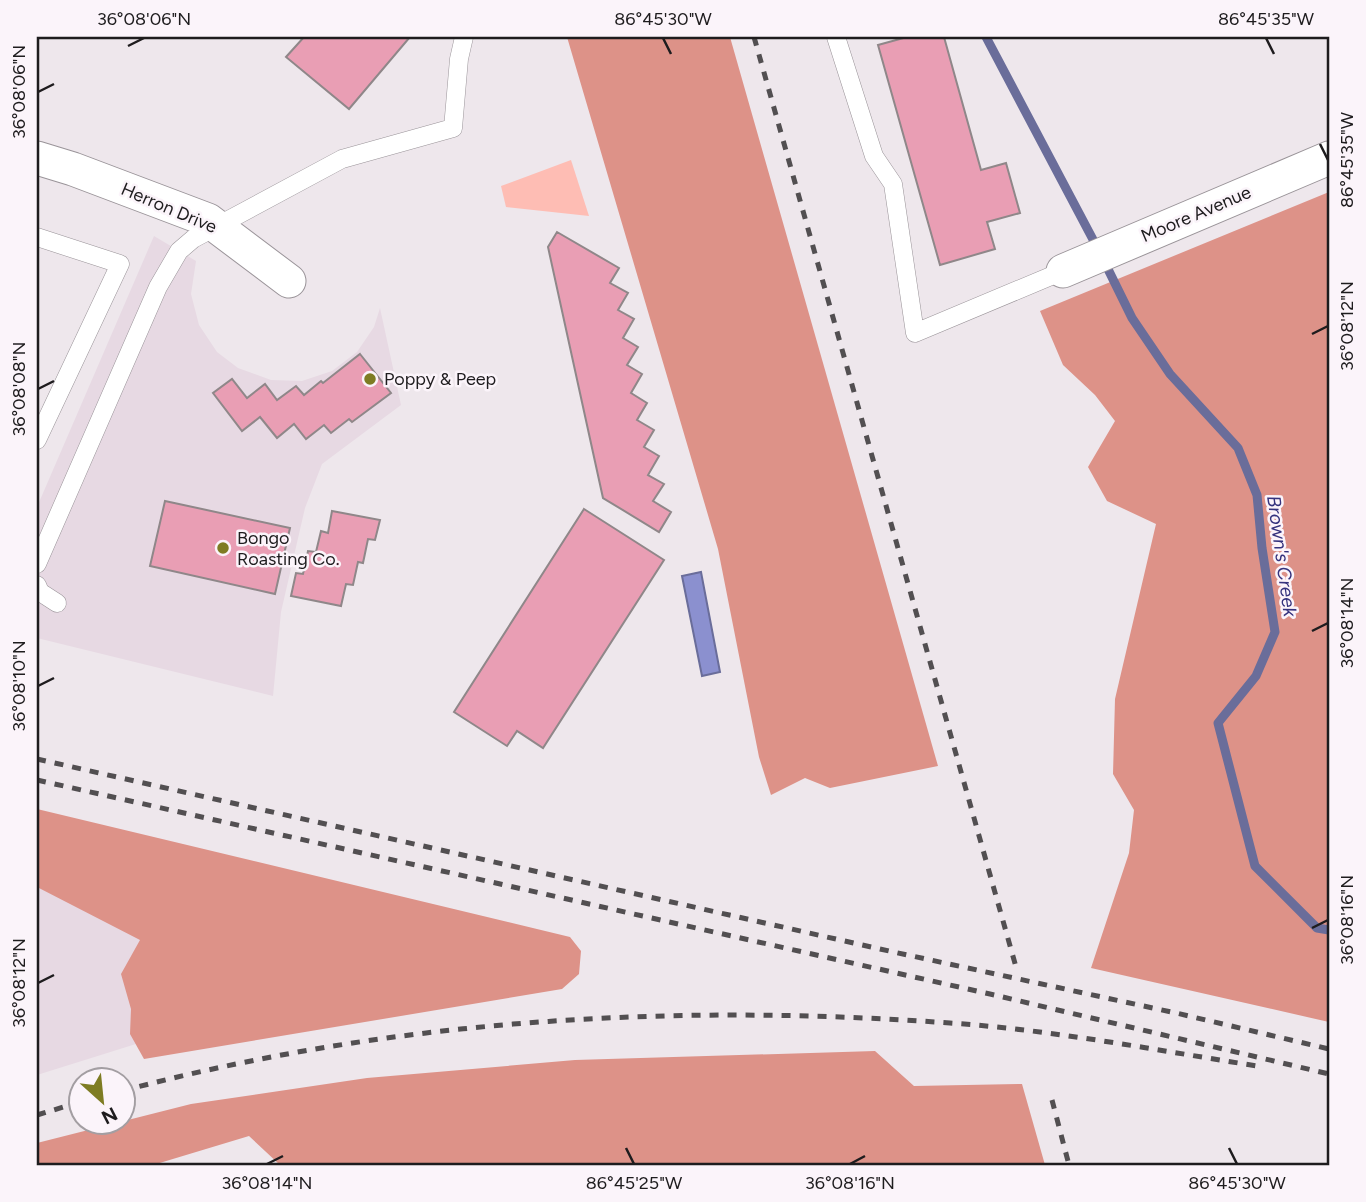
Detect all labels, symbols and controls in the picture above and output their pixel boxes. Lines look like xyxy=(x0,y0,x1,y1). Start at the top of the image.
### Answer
text: 36°08'06"N xyxy=(97,8,191,30)
text: 86°45'30"W xyxy=(614,8,712,30)
text: 86°45'35"W xyxy=(1218,8,1315,30)
text: 36°08'06"N xyxy=(8,45,30,139)
text: 86°45'35"W xyxy=(1336,111,1358,208)
street label: Herron Drive xyxy=(118,178,220,238)
street label: Moore Avenue xyxy=(1138,181,1254,247)
text: 36°08'12"N xyxy=(1336,281,1358,371)
text: 36°08'08"N xyxy=(8,341,30,437)
place label: Poppy & Peep xyxy=(384,368,496,390)
marker: Poppy & Peep xyxy=(362,371,378,387)
water label: Brown's Creek xyxy=(1262,494,1302,619)
place label: Bongo Roasting Co. xyxy=(237,527,339,570)
marker: Bongo Roasting Co. xyxy=(215,540,231,556)
text: 36°08'14"N xyxy=(1336,577,1358,669)
text: 36°08'10"N xyxy=(8,640,30,732)
text: 36°08'16"N xyxy=(1336,875,1358,965)
text: 36°08'12"N xyxy=(8,938,30,1028)
north arrow xyxy=(66,1066,136,1136)
text: N xyxy=(98,1102,121,1129)
text: 36°08'14"N xyxy=(221,1172,313,1194)
text: 86°45'25"W xyxy=(586,1172,683,1194)
text: 36°08'16"N xyxy=(805,1172,895,1194)
text: 86°45'30"W xyxy=(1188,1172,1286,1194)

